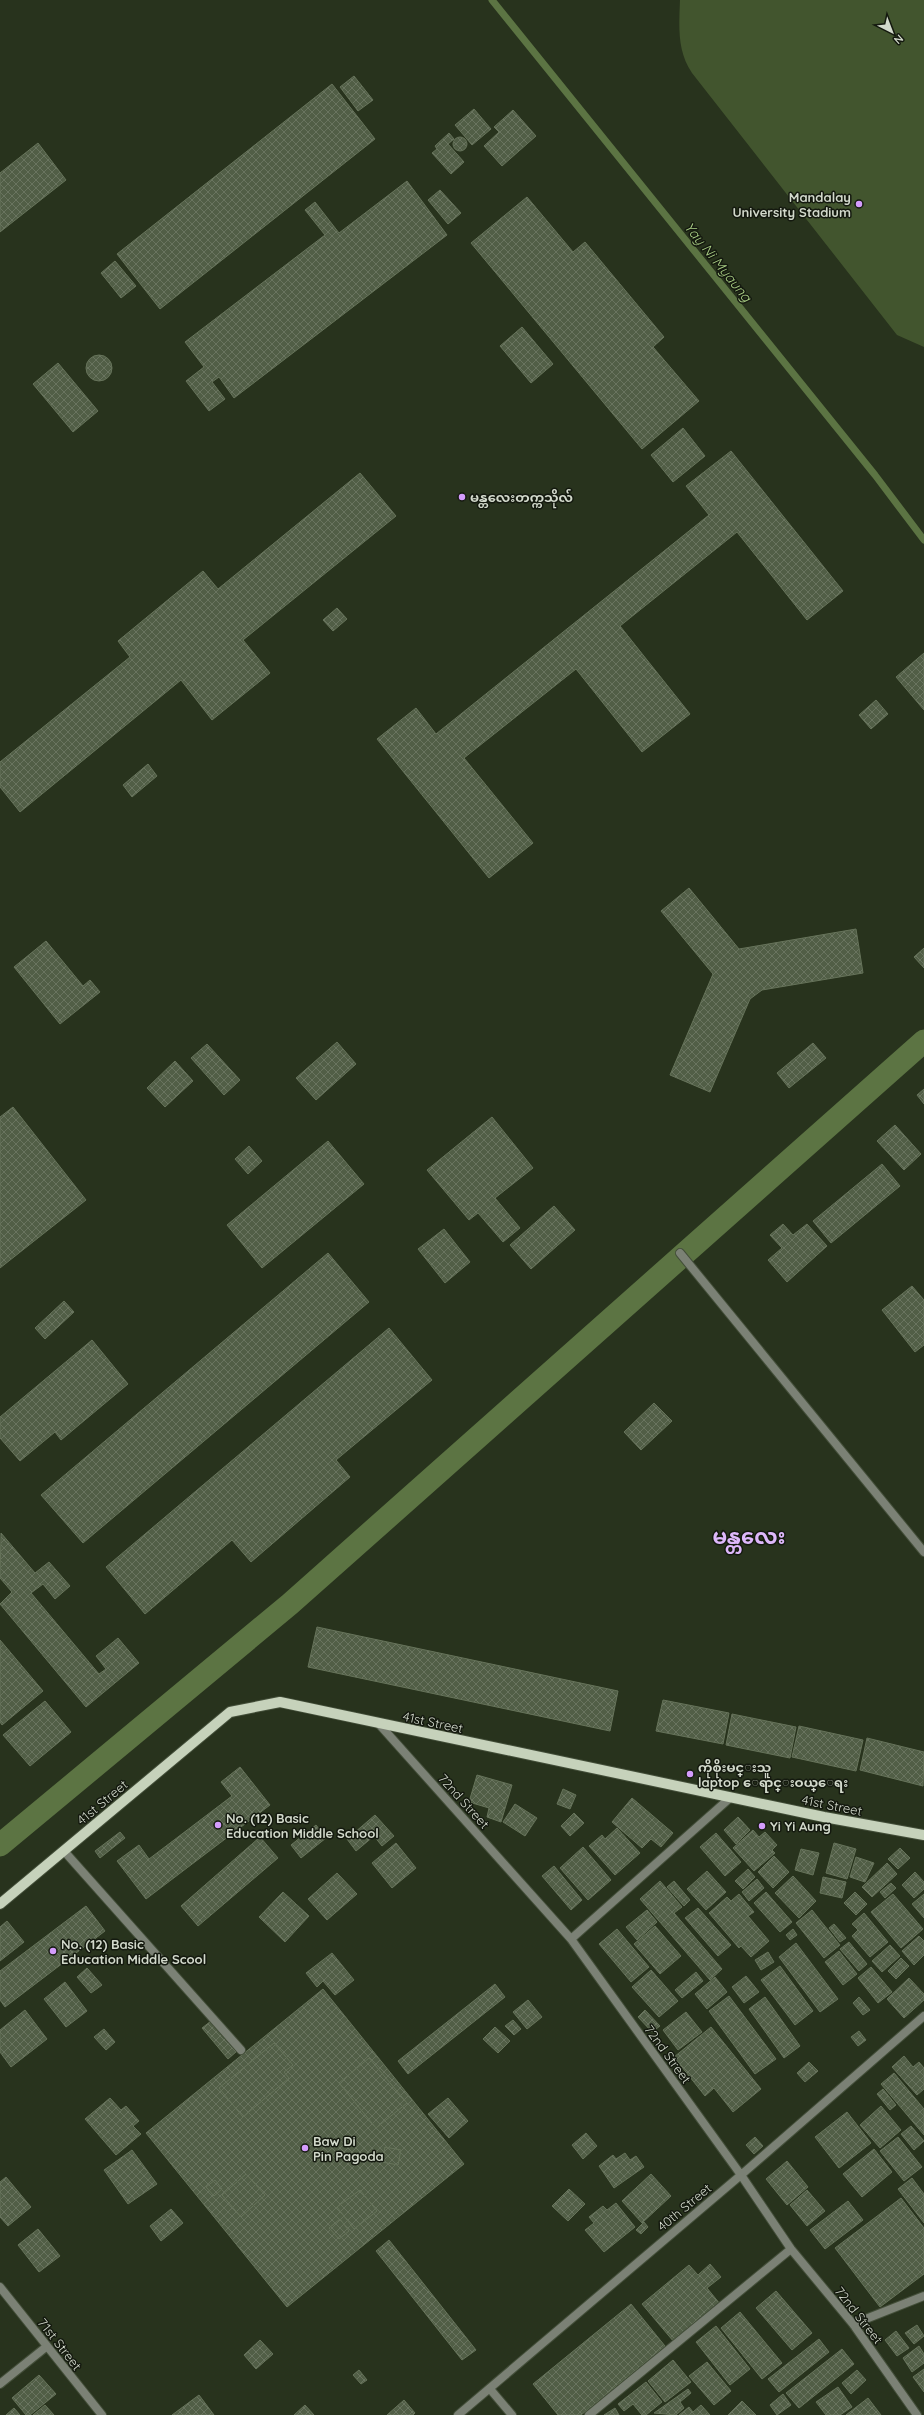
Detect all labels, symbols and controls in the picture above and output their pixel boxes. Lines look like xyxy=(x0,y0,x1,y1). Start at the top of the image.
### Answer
north arrow xyxy=(872,12,912,52)
text: N xyxy=(891,32,906,47)
place label: Mandalay University Stadium xyxy=(732,189,851,220)
marker: Mandalay University Stadium xyxy=(854,199,864,209)
water label: Yay Ni Myaung xyxy=(680,219,756,306)
place label: မန္တလေးတက္ကသိုလ် xyxy=(470,488,573,509)
marker: မန္တလေးတက္ကသိုလ် xyxy=(457,492,467,502)
district label: မန္တလေး xyxy=(712,1523,786,1554)
street label: 41st Street xyxy=(401,1708,465,1736)
place label: ကိုစိုးမင္းသူ laptop ေရာင္းဝယ္ေရး xyxy=(698,1759,848,1793)
marker: ကိုစိုးမင္းသူ laptop ေရာင္းဝယ္ေရး xyxy=(685,1769,695,1779)
street label: 72nd Street xyxy=(435,1770,493,1832)
street label: 41st Street xyxy=(73,1776,131,1828)
street label: 41st Street xyxy=(800,1791,864,1819)
place label: No. (12) Basic Education Middle School xyxy=(226,1810,379,1841)
place label: Yi Yi Aung xyxy=(770,1818,831,1834)
marker: No. (12) Basic Education Middle School xyxy=(213,1820,223,1830)
marker: Yi Yi Aung xyxy=(757,1821,767,1831)
place label: No. (12) Basic Education Middle Scool xyxy=(61,1936,206,1967)
marker: No. (12) Basic Education Middle Scool xyxy=(48,1946,58,1956)
street label: 72nd Street xyxy=(641,2022,695,2086)
place label: Baw Di Pin Pagoda xyxy=(313,2133,384,2164)
marker: Baw Di Pin Pagoda xyxy=(300,2143,310,2153)
street label: 40th Street xyxy=(654,2180,714,2234)
street label: 72nd Street xyxy=(832,2283,886,2347)
street label: 71st Street xyxy=(35,2315,85,2373)

